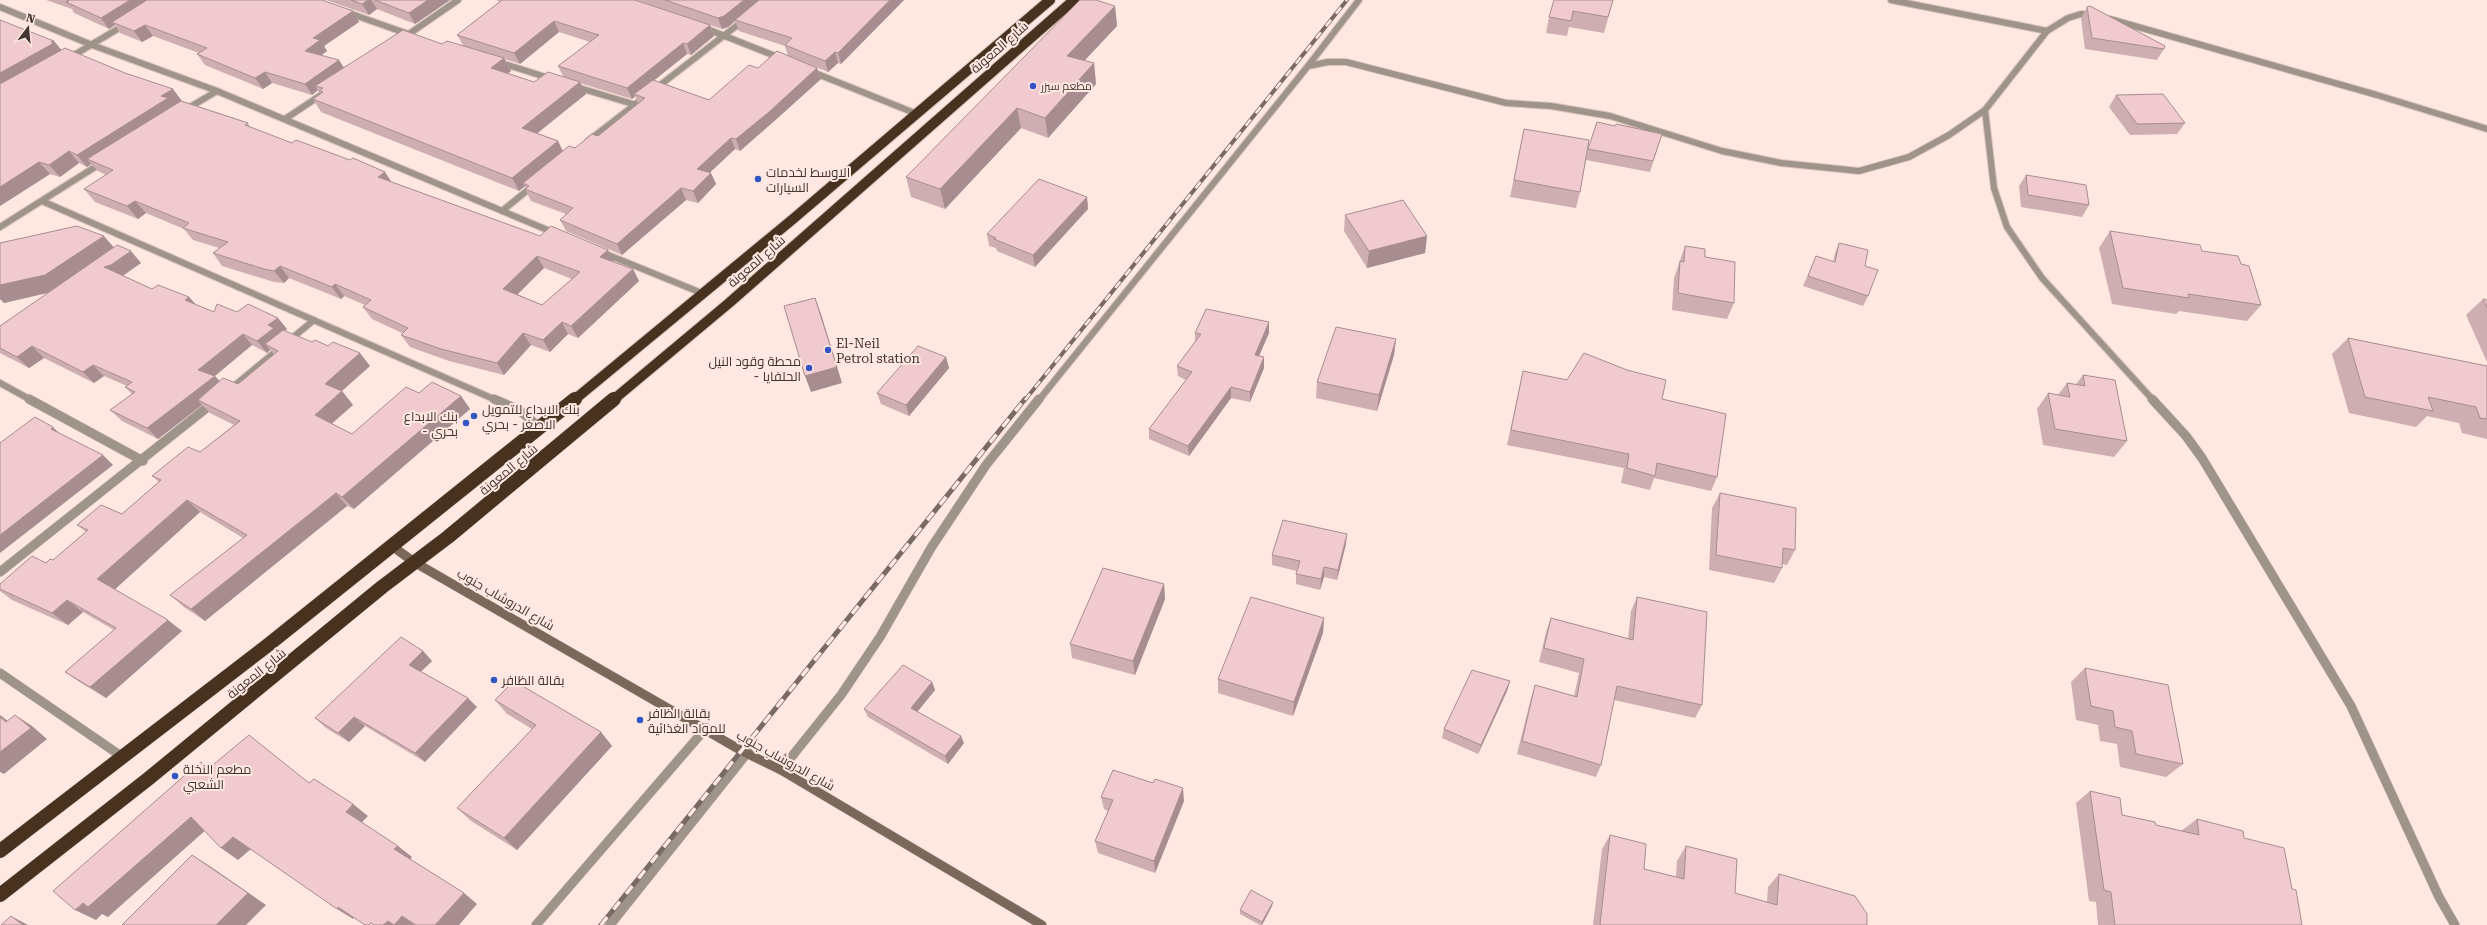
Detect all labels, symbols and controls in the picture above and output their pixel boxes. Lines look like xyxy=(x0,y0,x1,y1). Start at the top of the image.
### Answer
north arrow xyxy=(8,8,48,48)
text: N xyxy=(25,11,37,26)
street label: شارع المعونة xyxy=(968,18,1032,77)
place label: مطعم سيزر xyxy=(1040,80,1092,94)
marker: مطعم سيزر xyxy=(1028,81,1038,91)
place label: الاوسط لخدمات السيارات xyxy=(766,165,850,195)
marker: الاوسط لخدمات السيارات xyxy=(753,174,763,184)
street label: شارع المعونة xyxy=(725,232,789,291)
place label: El-Neil Petrol station xyxy=(836,336,920,366)
marker: El-Neil Petrol station xyxy=(823,345,833,355)
place label: محطة وقود النيل - الحلفايا xyxy=(708,354,801,384)
marker: محطة وقود النيل - الحلفايا xyxy=(804,363,814,373)
place label: بنك الابداع للتمويل الاصغر - بحري xyxy=(482,402,580,435)
place label: بنك الابداع - بحري xyxy=(404,409,458,442)
marker: بنك الابداع للتمويل الاصغر - بحري xyxy=(469,411,479,421)
marker: بنك الابداع - بحري xyxy=(461,418,471,428)
street label: شارع المعونة xyxy=(476,441,541,499)
street label: شارع الدروشاب جنوب xyxy=(454,565,557,634)
street label: شارع المعونة xyxy=(224,645,289,702)
place label: بقالة الظافر xyxy=(501,673,564,688)
marker: بقالة الظافر xyxy=(489,675,499,685)
place label: بقالة الظافر للمواد الغذائية xyxy=(647,706,726,736)
marker: بقالة الظافر للمواد الغذائية xyxy=(635,715,645,725)
street label: شارع الدروشاب جنوب xyxy=(734,727,837,795)
place label: مطعم النخلة الشعبي xyxy=(183,762,251,795)
marker: مطعم النخلة الشعبي xyxy=(170,771,180,781)

